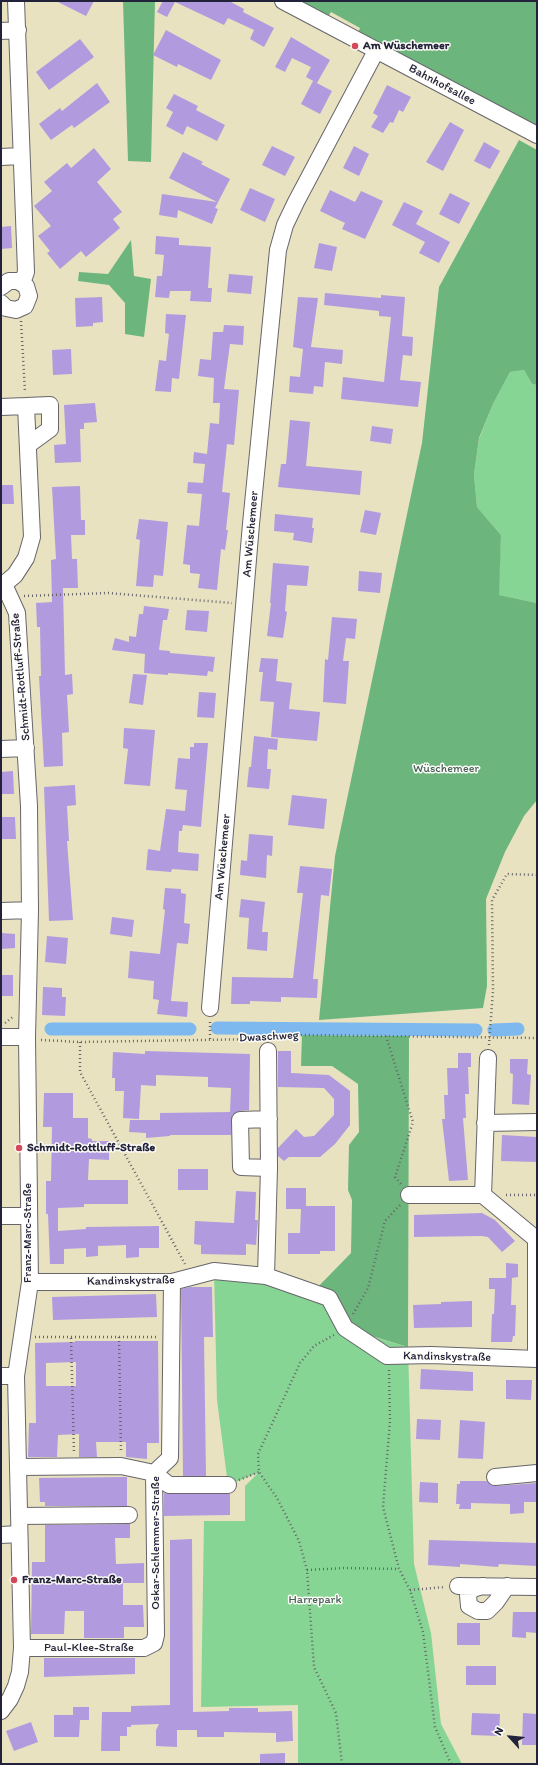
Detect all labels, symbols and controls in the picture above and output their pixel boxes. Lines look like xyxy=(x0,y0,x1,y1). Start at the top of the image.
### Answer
place label: Am Wüschemeer xyxy=(363,39,449,53)
marker: Am Wüschemeer xyxy=(350,41,360,51)
street label: Bahnhofsallee xyxy=(406,61,478,109)
street label: Am Wüschemeer xyxy=(240,490,262,578)
street label: Schmidt-Rottluff-Straße xyxy=(8,613,34,741)
park label: Wüschemeer xyxy=(413,762,479,776)
street label: Am Wüschemeer xyxy=(212,813,234,901)
street label: Dwaschweg xyxy=(239,1028,299,1046)
place label: Schmidt-Rottluff-Straße xyxy=(27,1141,155,1155)
marker: Schmidt-Rottluff-Straße xyxy=(14,1143,24,1153)
street label: Franz-Marc-Straße xyxy=(21,1183,35,1283)
street label: Kandinskystraße xyxy=(87,1273,175,1289)
street label: Kandinskystraße xyxy=(403,1349,491,1365)
street label: Oskar-Schlemmer-Straße xyxy=(149,1476,163,1610)
place label: Franz-Marc-Straße xyxy=(22,1573,122,1587)
marker: Franz-Marc-Straße xyxy=(9,1575,19,1585)
park label: Harrepark xyxy=(288,1593,342,1607)
street label: Paul-Klee-Straße xyxy=(44,1641,134,1655)
north arrow xyxy=(490,1717,530,1757)
text: N xyxy=(491,1725,506,1738)

